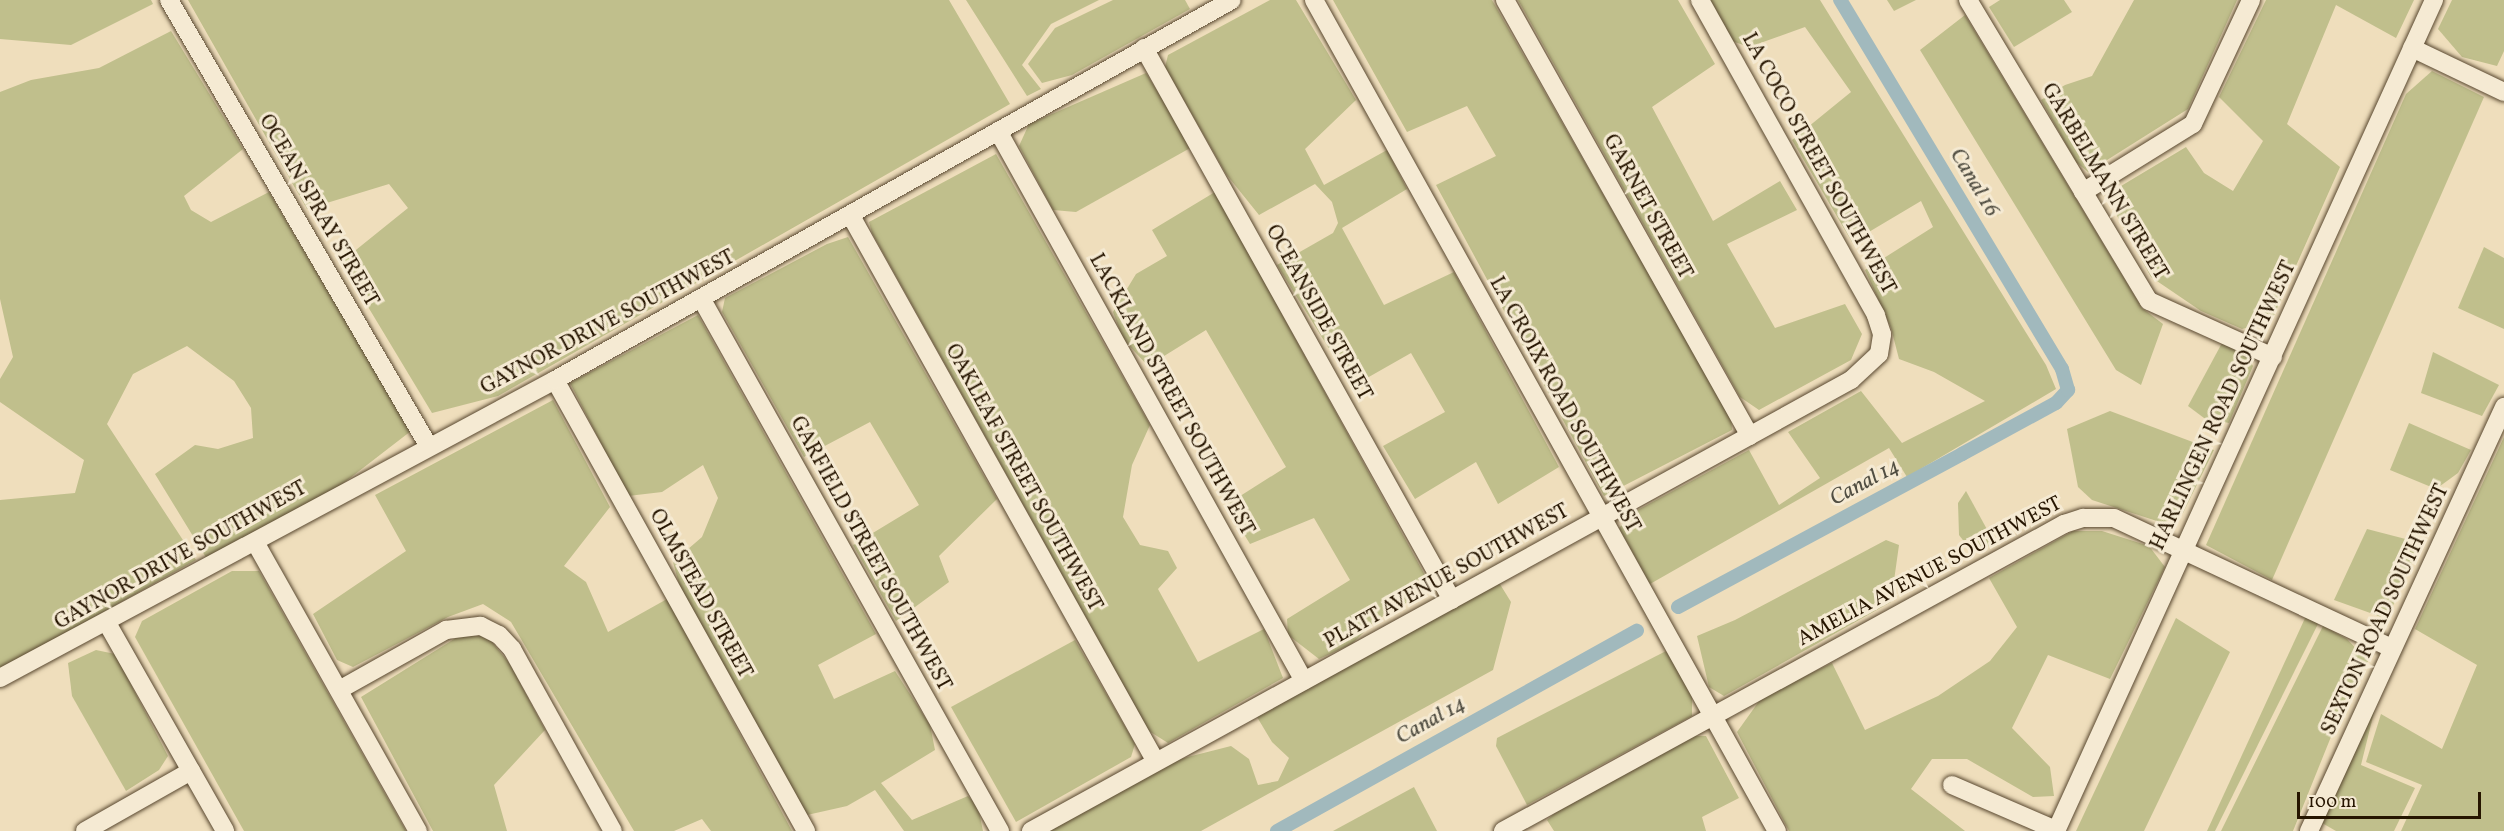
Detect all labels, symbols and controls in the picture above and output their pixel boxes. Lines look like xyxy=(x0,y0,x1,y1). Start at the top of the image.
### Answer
street label: LA COCO STREET SOUTHWEST xyxy=(1735,29,1901,299)
street label: GARBELMANN STREET xyxy=(2035,79,2173,285)
street label: OCEAN SPRAY STREET xyxy=(252,110,384,312)
street label: GARNET STREET xyxy=(1597,130,1697,284)
water label: Canal 16 xyxy=(1943,144,2005,222)
street label: OCEANSIDE STREET xyxy=(1259,221,1377,405)
street label: GAYNOR DRIVE SOUTHWEST xyxy=(477,245,739,401)
street label: LACKLAND STREET SOUTHWEST xyxy=(1083,249,1259,541)
street label: HARLINGEN ROAD SOUTHWEST xyxy=(2146,257,2302,555)
street label: LA CROIX ROAD SOUTHWEST xyxy=(1483,273,1645,537)
street label: OAKLEAF STREET SOUTHWEST xyxy=(939,340,1107,616)
street label: GARFIELD STREET SOUTHWEST xyxy=(784,412,956,696)
water label: Canal 14 xyxy=(1825,454,1905,512)
street label: GAYNOR DRIVE SOUTHWEST xyxy=(51,476,311,636)
street label: SEXTON ROAD SOUTHWEST xyxy=(2317,480,2455,740)
street label: AMELIA AVENUE SOUTHWEST xyxy=(1794,491,2066,653)
street label: PLATT AVENUE SOUTHWEST xyxy=(1320,499,1574,655)
street label: OLMSTEAD STREET xyxy=(643,505,757,683)
water label: Canal 14 xyxy=(1392,691,1470,751)
scale bar xyxy=(2300,780,2484,818)
text: 100 m xyxy=(2308,790,2357,815)

